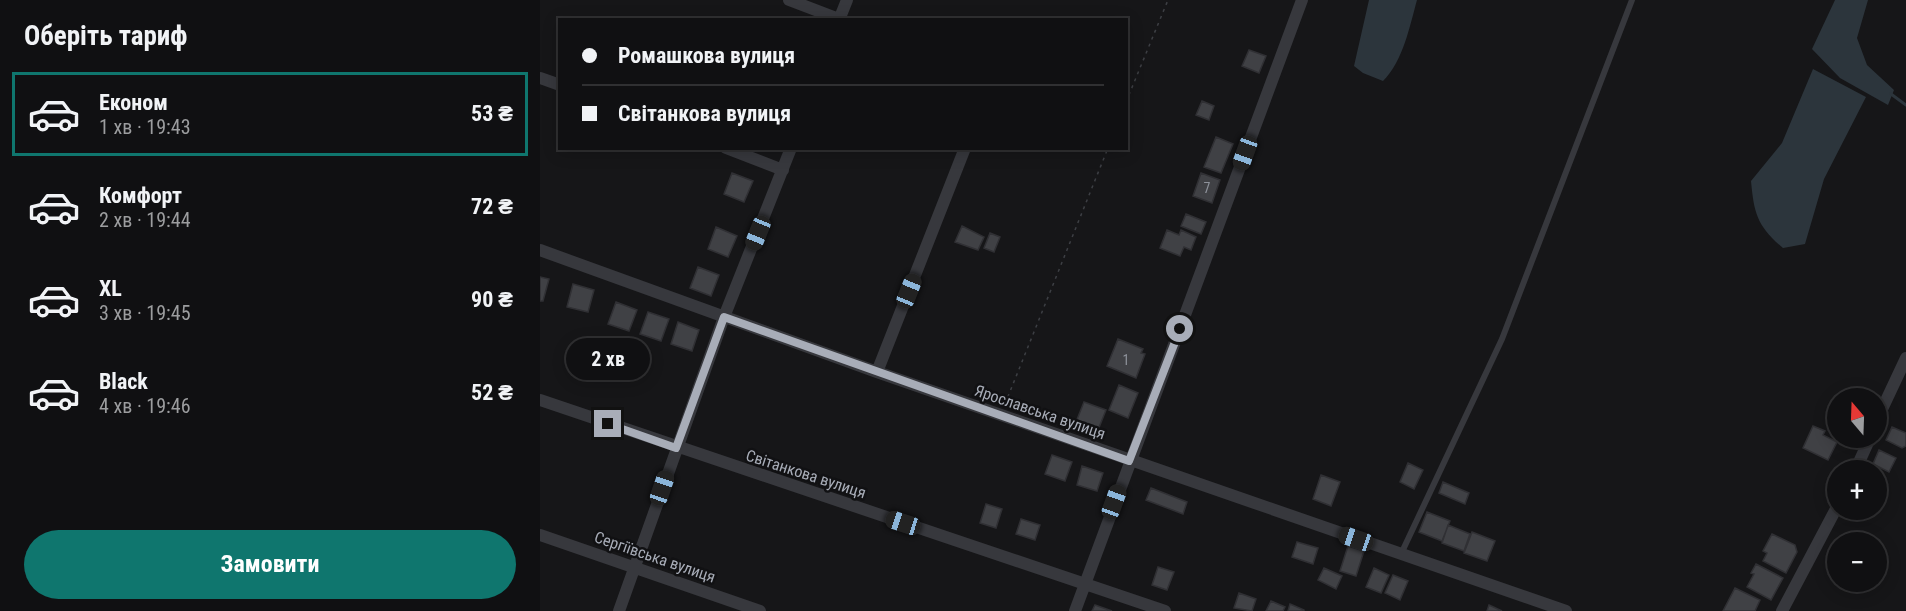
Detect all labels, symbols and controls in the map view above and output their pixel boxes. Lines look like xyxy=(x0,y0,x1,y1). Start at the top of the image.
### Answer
text: Оберіть тариф xyxy=(24,20,187,52)
text: Ромашкова вулиця xyxy=(618,43,795,68)
icon: car xyxy=(27,87,81,141)
text: Економ xyxy=(99,90,168,115)
text: 53 ₴ xyxy=(471,101,513,126)
text: Світанкова вулиця xyxy=(618,101,791,126)
text: 1 хв · 19:43 xyxy=(99,115,191,139)
car xyxy=(1230,133,1260,173)
icon: car xyxy=(27,180,81,234)
house number: 7 xyxy=(1204,180,1211,196)
text: Комфорт xyxy=(99,183,182,208)
text: 72 ₴ xyxy=(471,194,513,219)
text: 2 хв · 19:44 xyxy=(99,208,191,232)
car xyxy=(743,213,773,253)
car xyxy=(894,271,924,311)
icon: car xyxy=(27,273,81,327)
text: XL xyxy=(99,276,122,301)
text: 90 ₴ xyxy=(471,287,513,312)
text: 3 хв · 19:45 xyxy=(99,301,191,325)
route start xyxy=(1166,315,1193,342)
callout: 2 хв xyxy=(566,337,650,379)
text: 2 хв xyxy=(591,347,625,371)
house number: 1 xyxy=(1123,352,1129,368)
icon: car xyxy=(27,366,81,420)
text: Black xyxy=(99,369,148,394)
text: 52 ₴ xyxy=(471,380,513,405)
street label: Ярославська вулиця xyxy=(972,381,1108,443)
north arrow xyxy=(1827,388,1887,448)
map controls xyxy=(1827,388,1887,592)
text: 4 хв · 19:46 xyxy=(99,394,191,418)
route end xyxy=(594,410,621,437)
street label: Світанкова вулиця xyxy=(744,446,868,502)
button: + xyxy=(1827,460,1887,520)
car xyxy=(648,468,676,508)
car xyxy=(1099,482,1129,522)
car xyxy=(883,509,923,537)
car xyxy=(1336,525,1376,553)
street label: Сергіївська вулиця xyxy=(592,527,718,587)
button: Замовити xyxy=(24,530,516,599)
button: − xyxy=(1827,532,1887,592)

